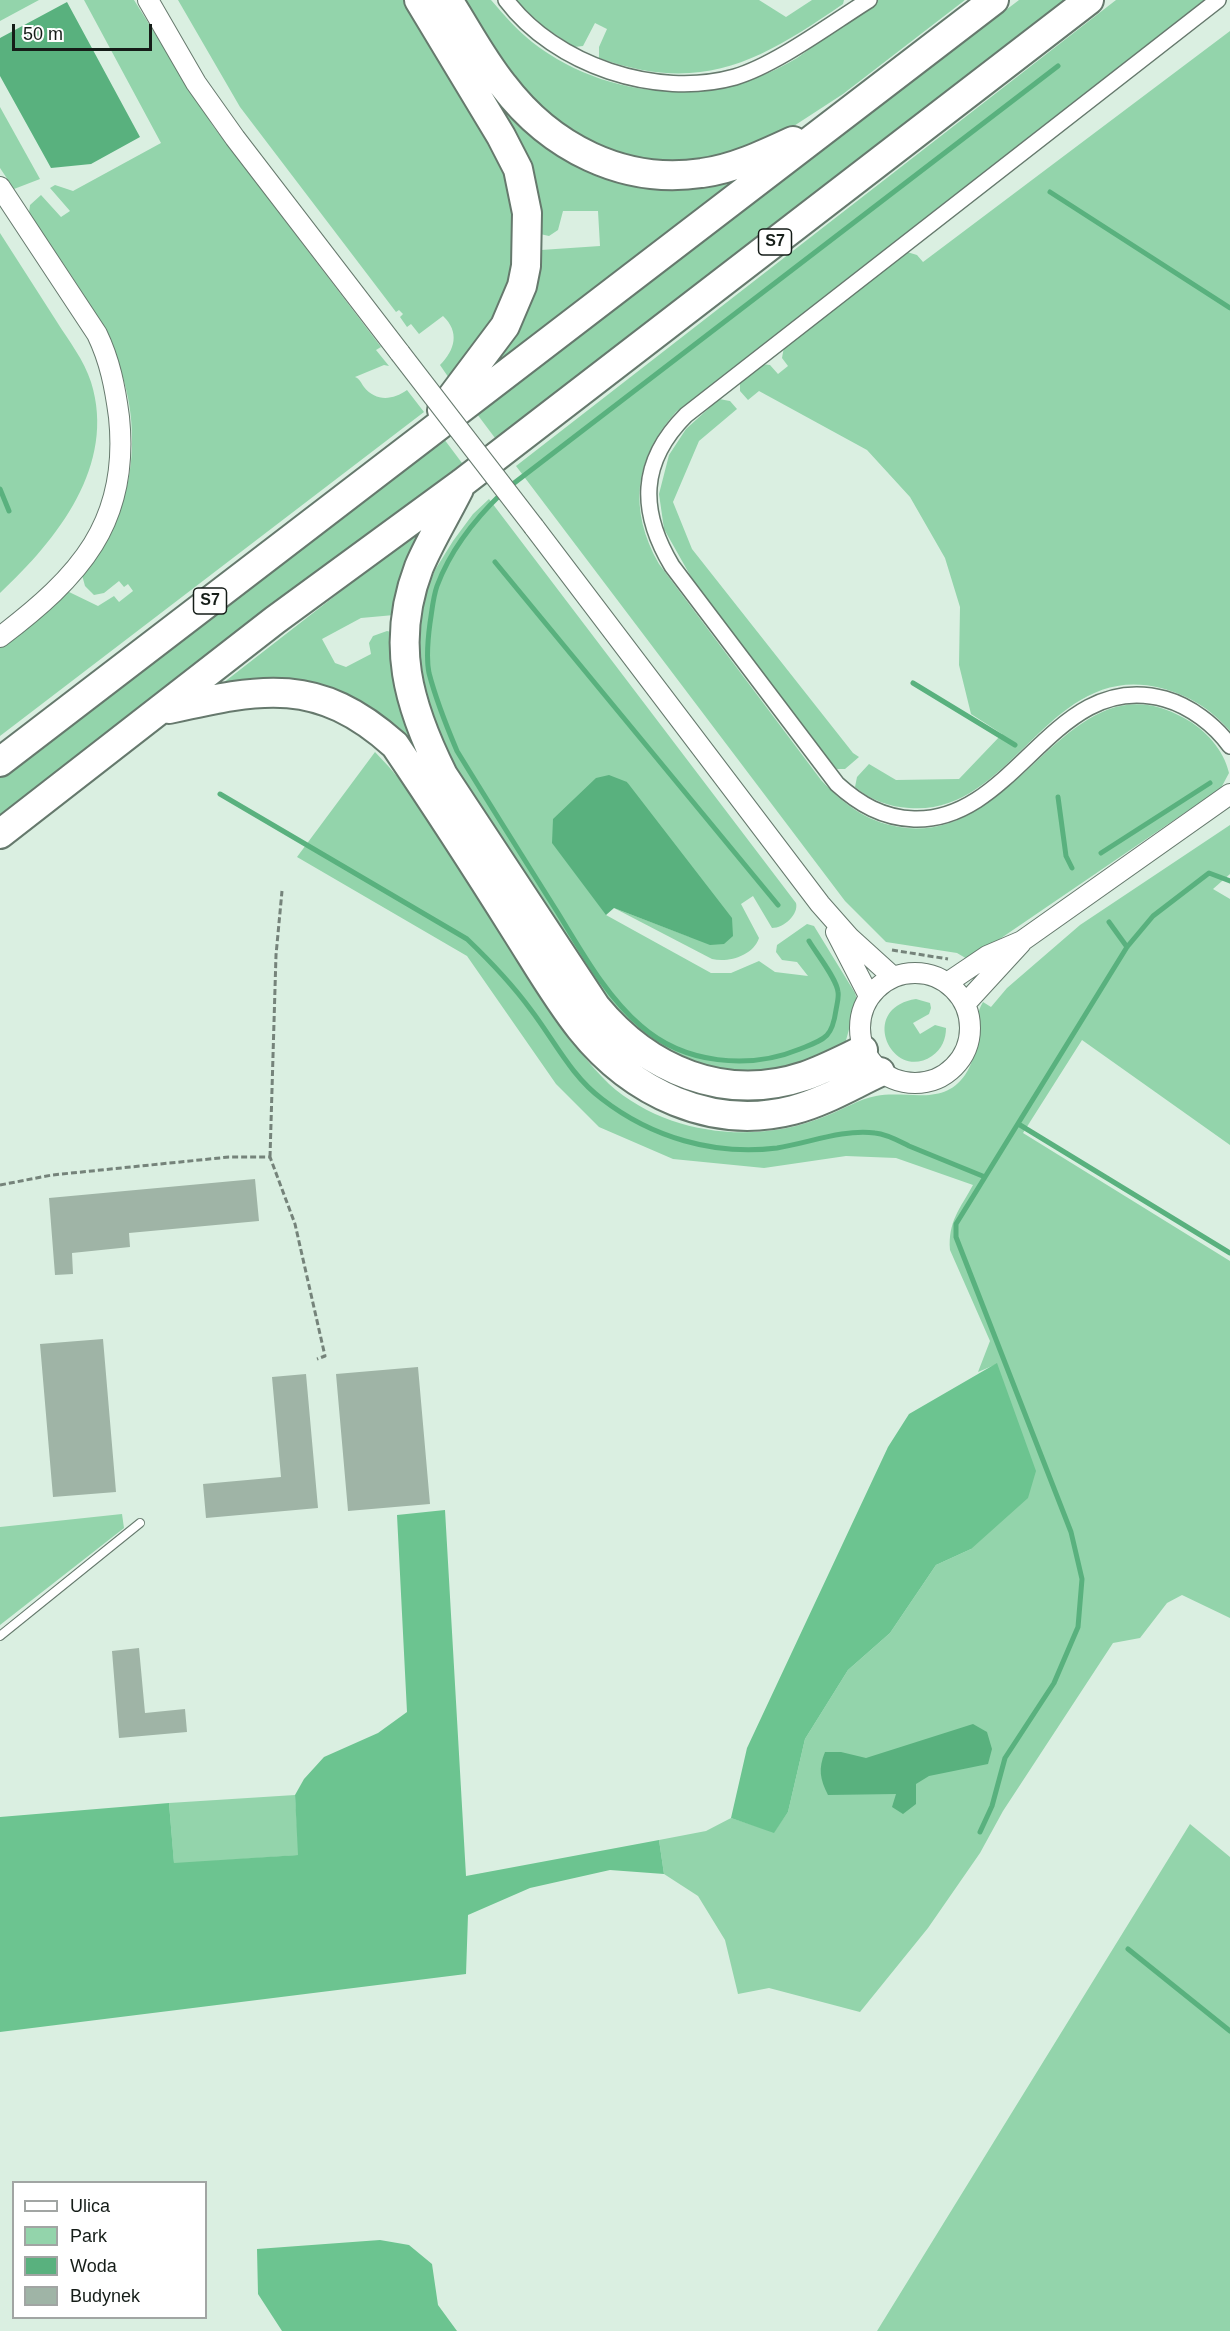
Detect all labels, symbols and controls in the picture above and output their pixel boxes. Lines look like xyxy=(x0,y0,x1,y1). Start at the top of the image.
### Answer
scale bar xyxy=(15,12,154,50)
text: 50 m xyxy=(23,24,63,44)
road number: S7 xyxy=(758,229,792,255)
road number: S7 xyxy=(194,588,226,614)
legend xyxy=(12,2181,207,2319)
text: Ulica xyxy=(70,2196,110,2216)
text: Park xyxy=(70,2226,107,2246)
text: Woda xyxy=(70,2256,117,2276)
text: Budynek xyxy=(70,2286,140,2306)

